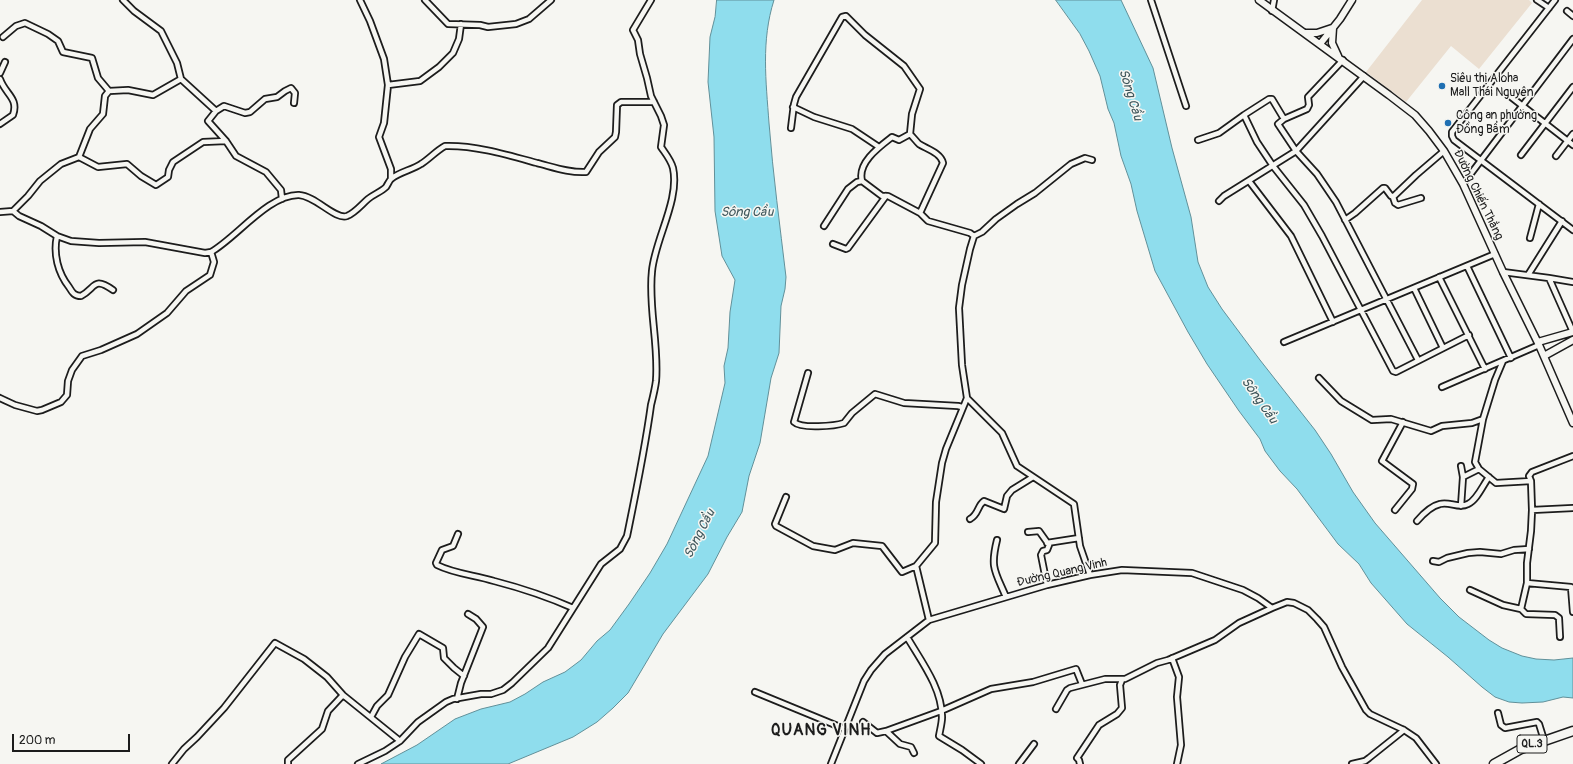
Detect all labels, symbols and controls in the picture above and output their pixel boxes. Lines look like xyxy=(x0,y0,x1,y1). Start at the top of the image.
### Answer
water label: Sông Cầu xyxy=(1115,68,1145,122)
place label: Siêu thị Aloha Mall Thái Nguyên xyxy=(1450,72,1534,100)
marker: Siêu thị Aloha Mall Thái Nguyên xyxy=(1437,81,1447,91)
place label: Công an phường Đồng Bẩm xyxy=(1456,109,1537,137)
marker: Công an phường Đồng Bẩm xyxy=(1443,118,1453,128)
street label: Đường Chiến Thắng xyxy=(1450,147,1506,243)
water label: Sông Cầu xyxy=(721,205,773,221)
water label: Sông Cầu xyxy=(1238,375,1280,427)
water label: Sông Cầu xyxy=(681,507,719,561)
street label: Đường Quang Vinh xyxy=(1015,556,1109,590)
district label: QUANG VINH xyxy=(771,721,871,741)
scale bar xyxy=(14,726,132,752)
text: 200 m xyxy=(19,733,55,748)
road number: QL.3 xyxy=(1517,735,1547,753)

